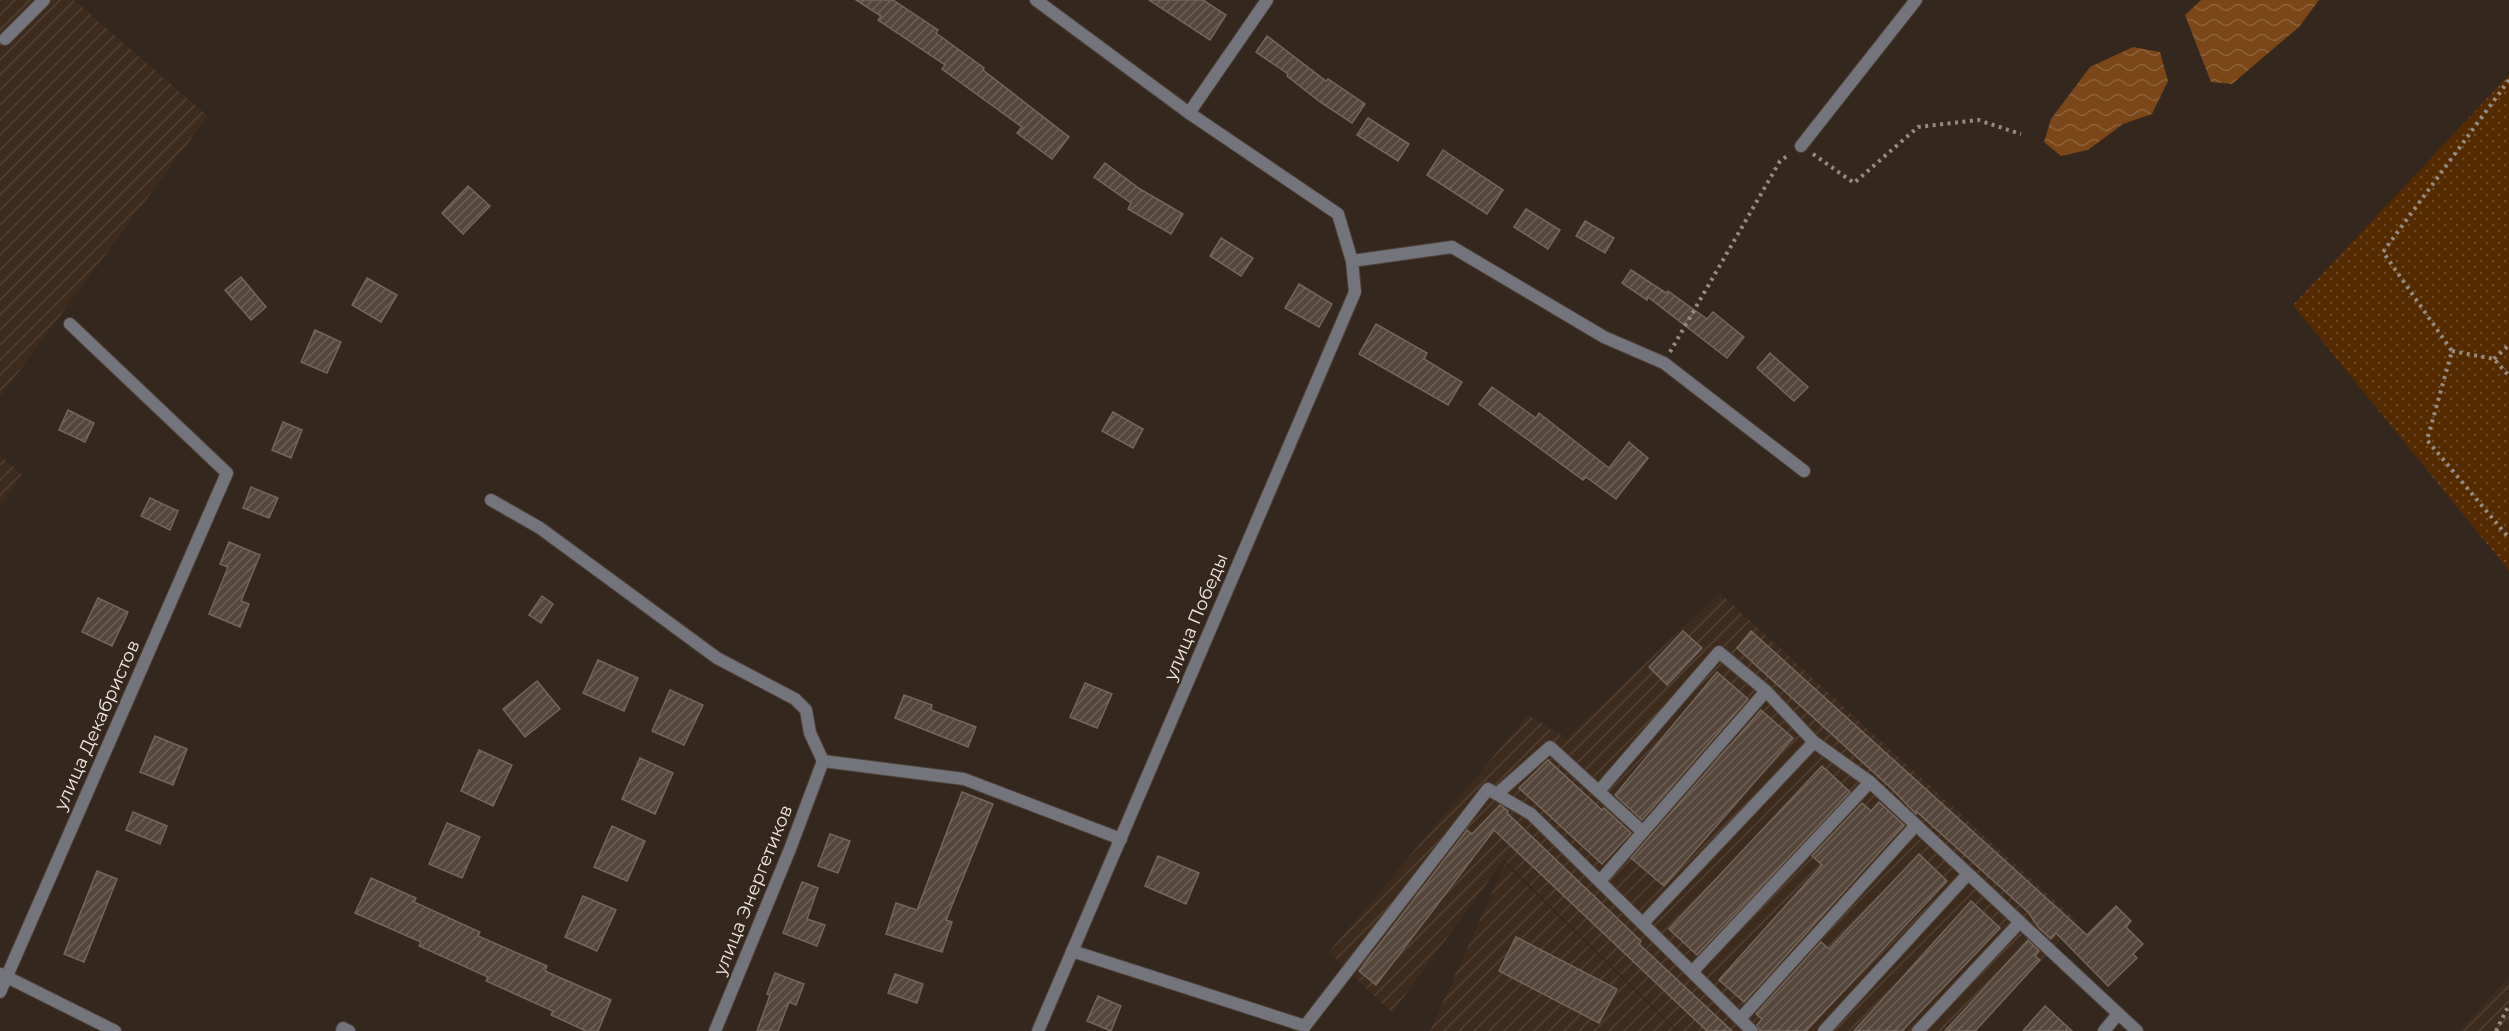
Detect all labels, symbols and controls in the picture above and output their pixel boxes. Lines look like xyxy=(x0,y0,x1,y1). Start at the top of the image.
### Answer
street label: улица Победы xyxy=(1159,550,1233,685)
street label: улица Декабристов xyxy=(49,637,144,814)
street label: улица Энергетиков xyxy=(708,802,797,979)

